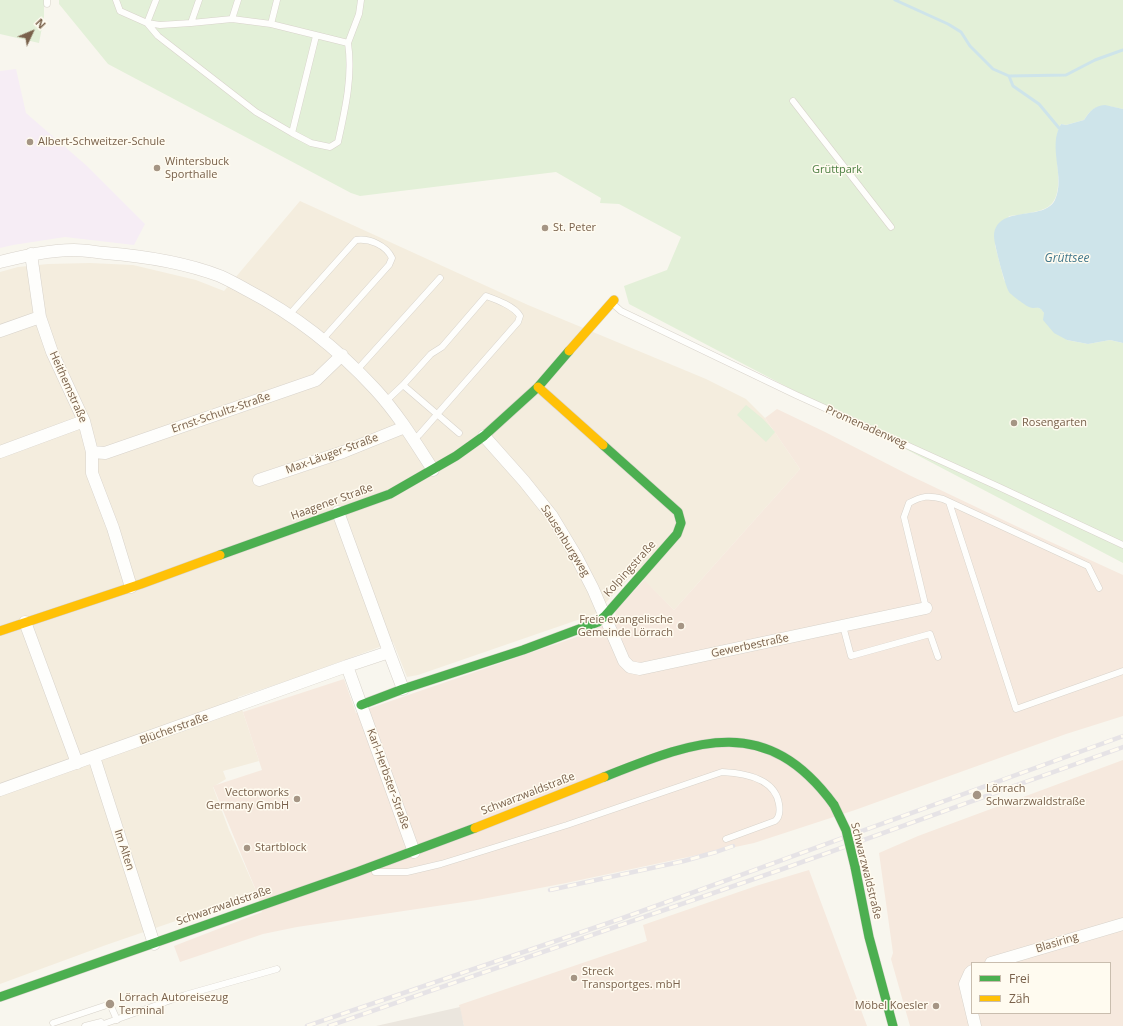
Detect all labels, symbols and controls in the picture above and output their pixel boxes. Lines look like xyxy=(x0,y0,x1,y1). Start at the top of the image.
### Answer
north arrow xyxy=(12,12,52,52)
text: N xyxy=(32,15,49,32)
place label: Albert-Schweitzer-Schule xyxy=(38,135,165,149)
marker: Albert-Schweitzer-Schule xyxy=(25,137,35,147)
place label: Wintersbuck Sporthalle xyxy=(165,155,229,181)
marker: Wintersbuck Sporthalle xyxy=(152,163,162,173)
park label: Grüttpark xyxy=(812,163,862,177)
place label: St. Peter xyxy=(553,221,596,235)
marker: St. Peter xyxy=(540,223,550,233)
water label: Grüttsee xyxy=(1045,252,1089,266)
street label: Heithemstraße xyxy=(46,349,90,425)
street label: Ernst-Schultz-Straße xyxy=(170,390,272,436)
street label: Promenadenweg xyxy=(823,403,909,451)
place label: Rosengarten xyxy=(1022,416,1087,430)
marker: Rosengarten xyxy=(1009,418,1019,428)
street label: Max-Läuger-Straße xyxy=(284,431,380,477)
street label: Haagener Straße xyxy=(289,481,375,523)
street label: Sausenburgweg xyxy=(538,503,592,579)
street label: Kolpingstraße xyxy=(601,538,659,600)
place label: Freie evangelische Gemeinde Lörrach xyxy=(578,613,673,639)
marker: Freie evangelische Gemeinde Lörrach xyxy=(676,621,686,631)
street label: Gewerbestraße xyxy=(710,631,790,661)
street label: Blücherstraße xyxy=(138,710,210,748)
street label: Karl-Herbster-Straße xyxy=(364,727,412,831)
street label: Schwarzwaldstraße xyxy=(479,770,577,818)
place label: Lörrach Schwarzwaldstraße xyxy=(986,782,1085,808)
place label: Vectorworks Germany GmbH xyxy=(206,786,289,812)
marker: Lörrach Schwarzwaldstraße xyxy=(971,789,983,801)
marker: Vectorworks Germany GmbH xyxy=(292,794,302,804)
street label: Schwarzwaldstraße xyxy=(848,821,884,921)
street label: Im Alten xyxy=(111,828,137,872)
place label: Startblock xyxy=(255,841,307,855)
marker: Startblock xyxy=(242,843,252,853)
street label: Schwarzwaldstraße xyxy=(175,884,273,928)
street label: Blasiring xyxy=(1034,930,1080,956)
legend xyxy=(971,962,1111,1014)
place label: Streck Transportges. mbH xyxy=(582,965,681,991)
text: Frei xyxy=(1009,970,1030,987)
marker: Streck Transportges. mbH xyxy=(569,973,579,983)
text: Zäh xyxy=(1009,990,1030,1007)
place label: Lörrach Autoreisezug Terminal xyxy=(119,991,228,1017)
marker: Lörrach Autoreisezug Terminal xyxy=(104,998,116,1010)
place label: Möbel Koesler xyxy=(855,999,928,1013)
marker: Möbel Koesler xyxy=(931,1001,941,1011)

